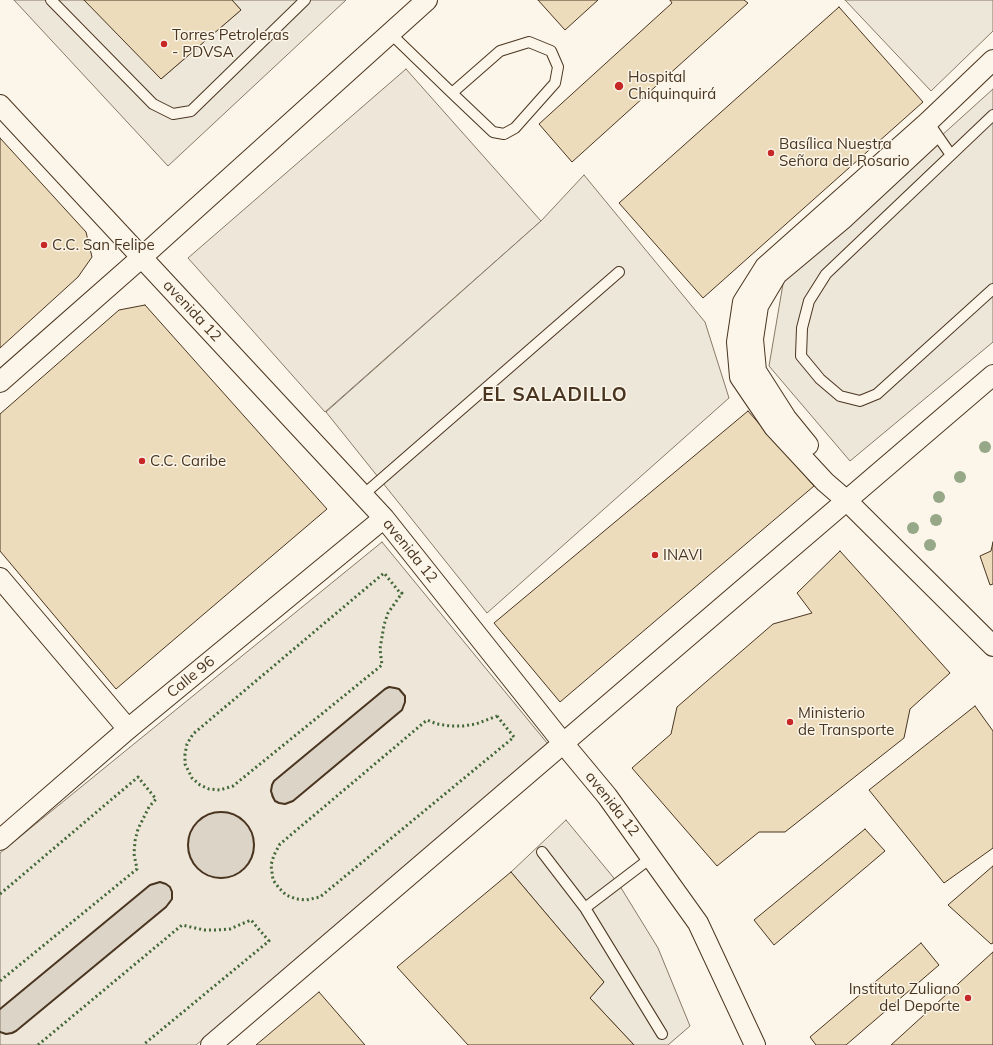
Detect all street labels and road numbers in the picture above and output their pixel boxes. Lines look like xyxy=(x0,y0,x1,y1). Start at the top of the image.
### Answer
street label: avenida 12 xyxy=(159,277,225,345)
street label: avenida 12 xyxy=(379,515,441,587)
street label: Calle 96 xyxy=(163,652,219,702)
street label: avenida 12 xyxy=(581,768,643,840)

